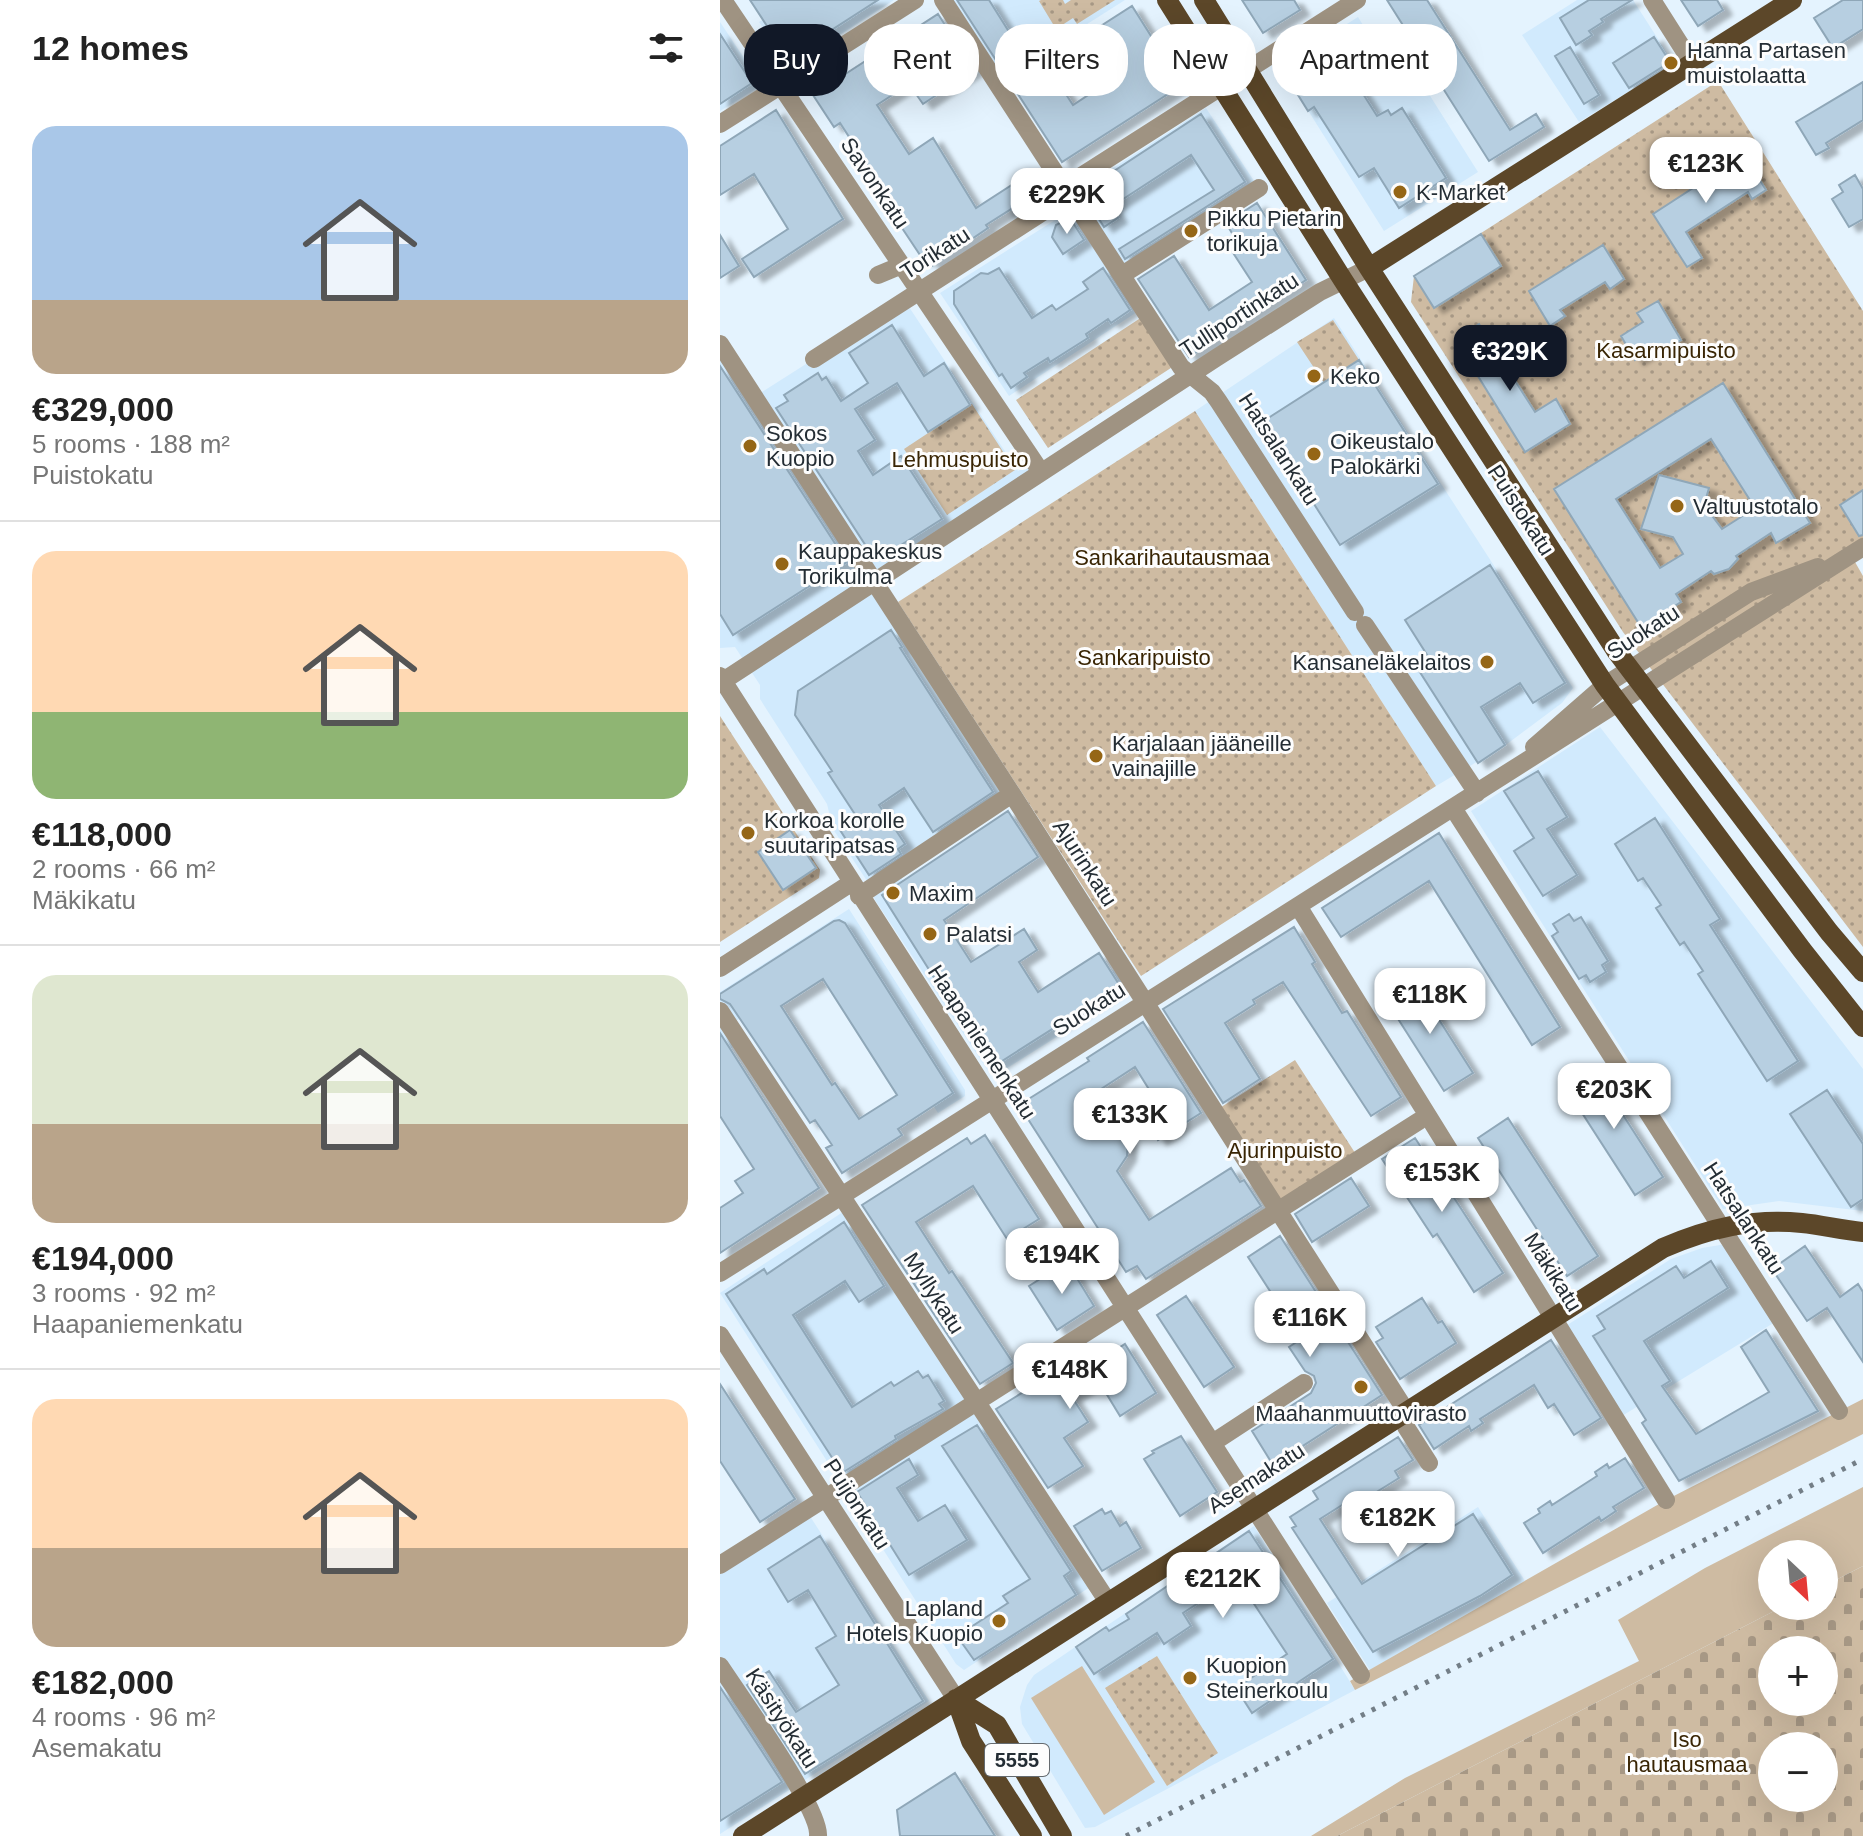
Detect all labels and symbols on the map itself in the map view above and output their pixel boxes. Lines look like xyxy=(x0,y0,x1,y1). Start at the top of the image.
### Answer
place label: Hanna Partasen muistolaatta xyxy=(1687,38,1846,88)
marker: Hanna Partasen muistolaatta xyxy=(1662,54,1680,72)
street label: Savonkatu xyxy=(836,133,914,233)
pin: €123K xyxy=(1650,137,1762,205)
pin: €229K xyxy=(1011,168,1123,236)
place label: K-Market xyxy=(1416,180,1505,205)
marker: K-Market xyxy=(1391,183,1409,201)
place label: Pikku Pietarin torikuja xyxy=(1207,206,1342,256)
street label: Torikatu xyxy=(896,222,974,284)
marker: Pikku Pietarin torikuja xyxy=(1182,222,1200,240)
street label: Tulliportinkatu xyxy=(1175,267,1303,363)
pin: €329K xyxy=(1454,325,1566,393)
park label: Kasarmipuisto xyxy=(1596,338,1736,363)
place label: Keko xyxy=(1330,364,1380,389)
marker: Keko xyxy=(1305,367,1323,385)
street label: Hatsalankatu xyxy=(1234,388,1324,510)
place label: Sokos Kuopio xyxy=(766,421,835,471)
place label: Oikeustalo Palokärki xyxy=(1330,429,1434,479)
marker: Sokos Kuopio xyxy=(741,437,759,455)
marker: Oikeustalo Palokärki xyxy=(1305,445,1323,463)
park label: Lehmuspuisto xyxy=(892,447,1028,472)
street label: Puistokatu xyxy=(1483,460,1559,560)
place label: Valtuustotalo xyxy=(1693,494,1819,519)
marker: Valtuustotalo xyxy=(1668,497,1686,515)
place label: Kauppakeskus Torikulma xyxy=(798,539,942,589)
park label: Sankarihautausmaa xyxy=(1074,545,1271,570)
marker: Kauppakeskus Torikulma xyxy=(773,555,791,573)
street label: Suokatu xyxy=(1602,600,1684,664)
park label: Sankaripuisto xyxy=(1077,645,1211,670)
place label: Kansaneläkelaitos xyxy=(1292,650,1471,675)
marker: Kansaneläkelaitos xyxy=(1478,653,1496,671)
place label: Karjalaan jääneille vainajille xyxy=(1112,731,1292,781)
marker: Karjalaan jääneille vainajille xyxy=(1087,747,1105,765)
place label: Korkoa korolle suutaripatsas xyxy=(764,808,905,858)
street label: Ajurinkatu xyxy=(1048,815,1122,911)
marker: Korkoa korolle suutaripatsas xyxy=(739,824,757,842)
place label: Maxim xyxy=(909,881,974,906)
marker: Maxim xyxy=(884,884,902,902)
place label: Palatsi xyxy=(946,922,1012,947)
marker: Palatsi xyxy=(921,925,939,943)
street label: Haapaniemenkatu xyxy=(923,960,1041,1124)
pin: €118K xyxy=(1374,968,1486,1036)
street label: Suokatu xyxy=(1048,977,1130,1041)
pin: €203K xyxy=(1558,1063,1670,1131)
pin: €133K xyxy=(1074,1088,1186,1156)
park label: Ajurinpuisto xyxy=(1228,1138,1342,1163)
pin: €153K xyxy=(1386,1146,1498,1214)
street label: Hatsalankatu xyxy=(1699,1157,1789,1279)
pin: €194K xyxy=(1006,1228,1118,1296)
street label: Mäkikatu xyxy=(1519,1228,1587,1316)
street label: Myllykatu xyxy=(899,1248,969,1338)
pin: €116K xyxy=(1254,1291,1366,1359)
pin: €148K xyxy=(1014,1343,1126,1411)
marker: Maahanmuuttovirasto xyxy=(1352,1378,1370,1396)
place label: Maahanmuuttovirasto xyxy=(1255,1401,1467,1426)
street label: Asemakatu xyxy=(1203,1438,1309,1518)
street label: Puijonkatu xyxy=(819,1454,895,1554)
pin: €182K xyxy=(1342,1491,1454,1559)
north arrow xyxy=(1758,1540,1838,1620)
pin: €212K xyxy=(1167,1552,1279,1620)
place label: Lapland Hotels Kuopio xyxy=(846,1596,983,1646)
marker: Lapland Hotels Kuopio xyxy=(990,1612,1008,1630)
place label: Kuopion Steinerkoulu xyxy=(1206,1653,1328,1703)
street label: Käsityökatu xyxy=(741,1663,823,1773)
marker: Kuopion Steinerkoulu xyxy=(1181,1669,1199,1687)
park label: Iso hautausmaa xyxy=(1626,1727,1748,1777)
road number: 5555 xyxy=(985,1744,1049,1776)

